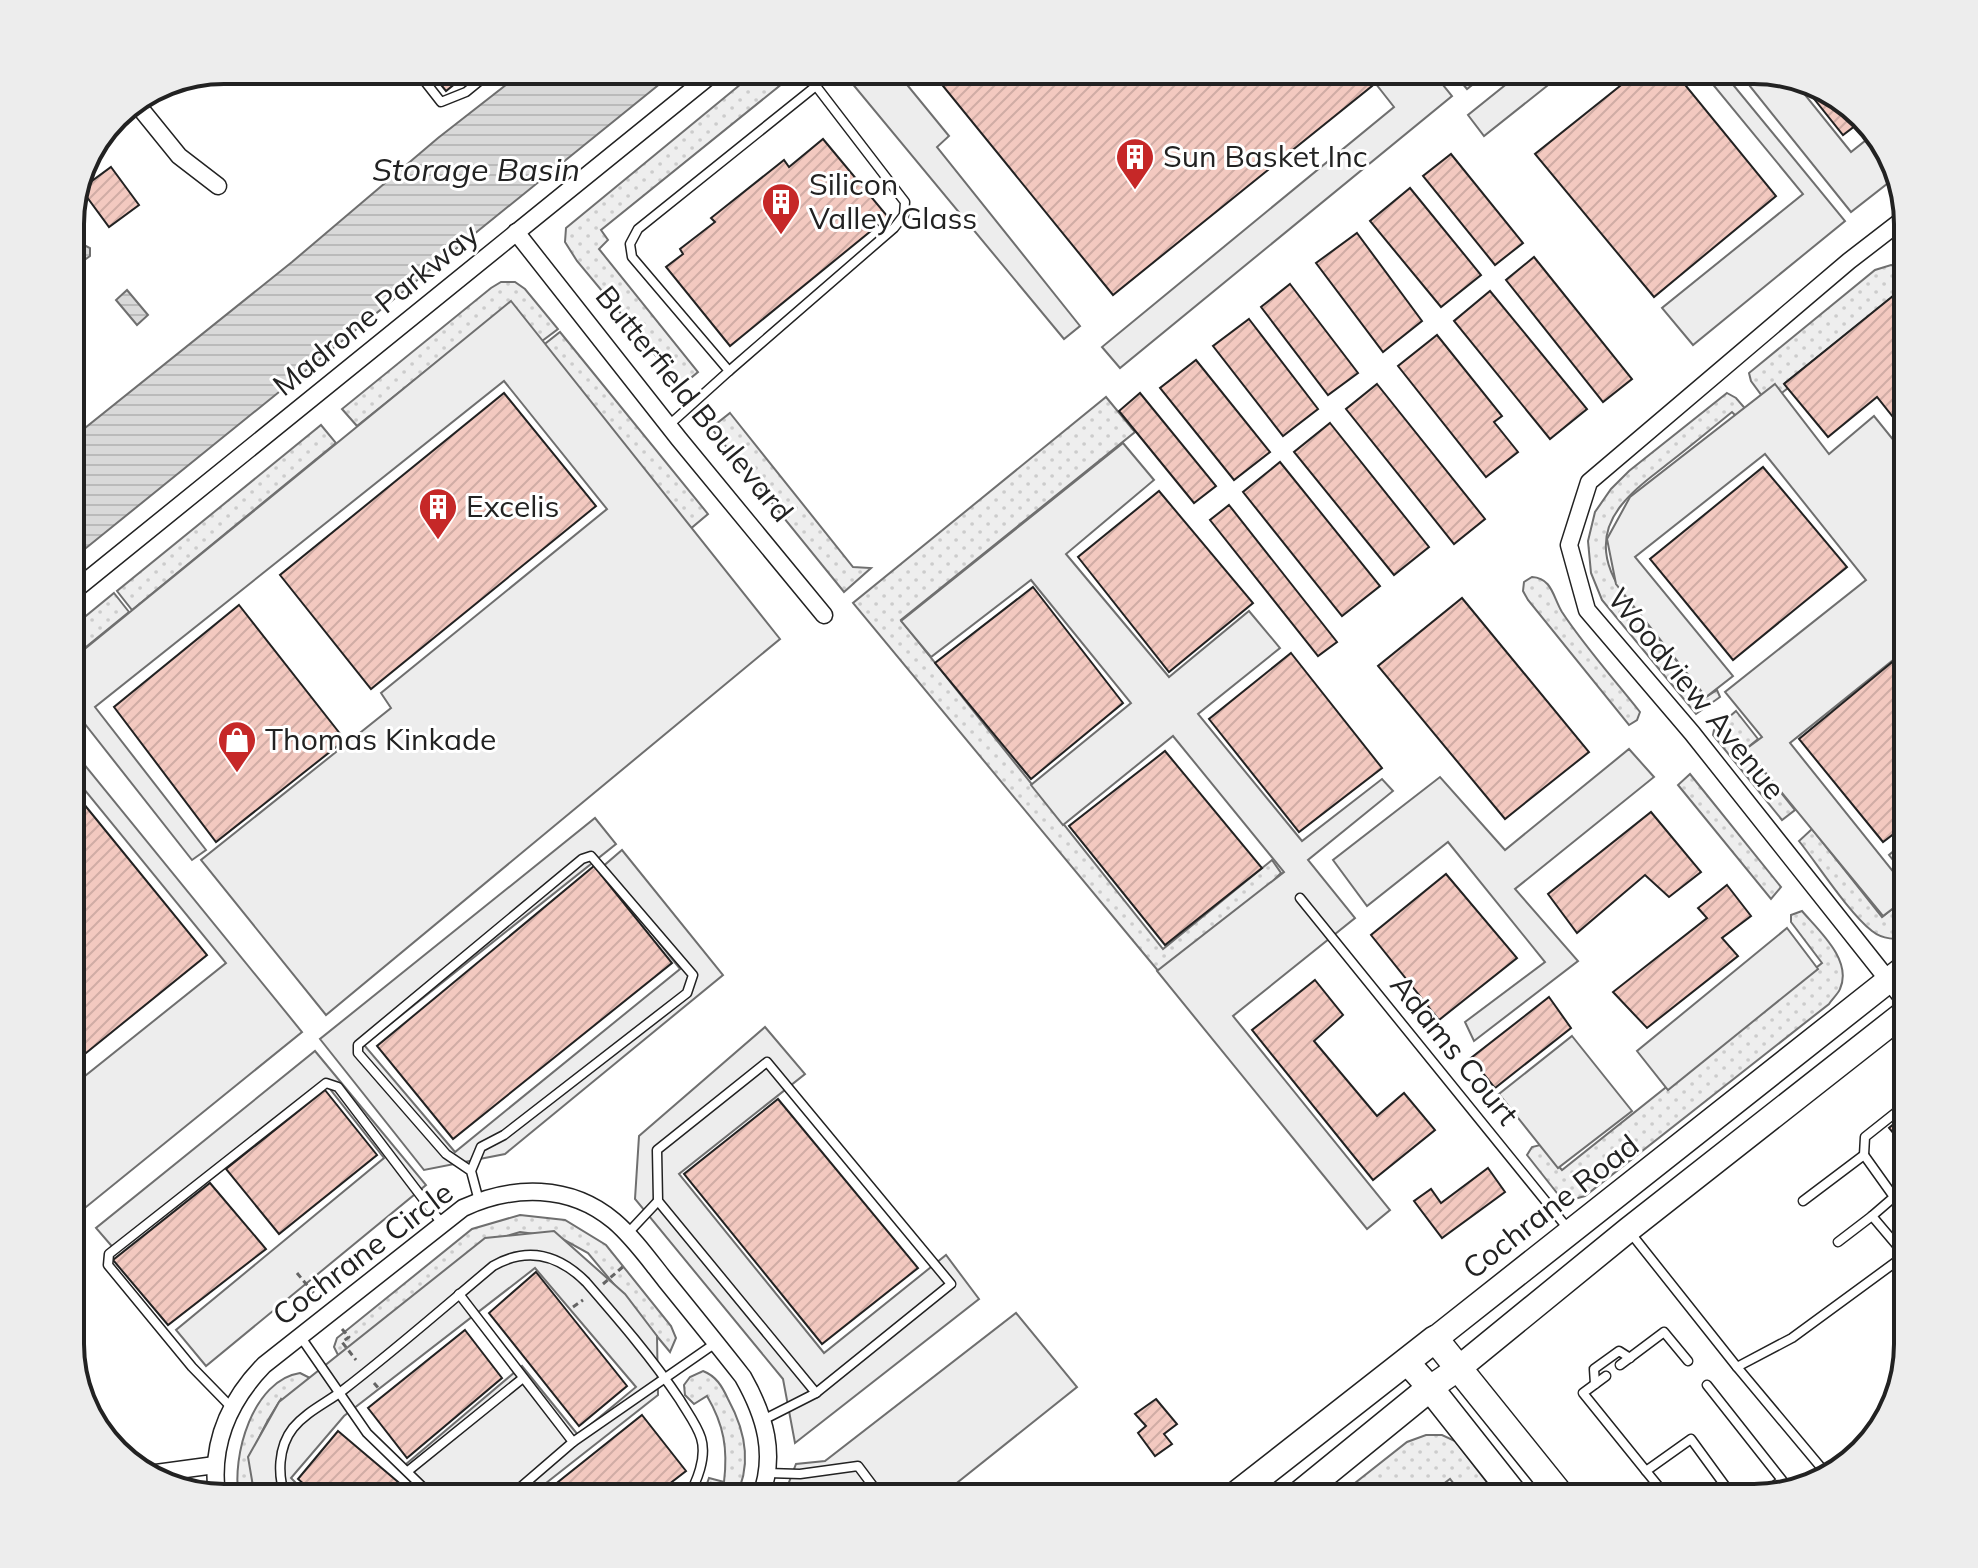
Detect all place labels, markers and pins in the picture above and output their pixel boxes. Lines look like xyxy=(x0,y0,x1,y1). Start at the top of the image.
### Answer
building icon: Sun Basket Inc xyxy=(1114,136,1156,191)
place label: Sun Basket Inc xyxy=(1163,137,1368,175)
place label: Silicon Valley Glass xyxy=(809,165,977,237)
building icon: Silicon Valley Glass xyxy=(760,181,802,236)
building icon: Excelis xyxy=(417,486,459,541)
place label: Excelis xyxy=(466,487,559,525)
shop icon: Thomas Kinkade xyxy=(216,719,258,774)
place label: Thomas Kinkade xyxy=(265,720,496,758)

